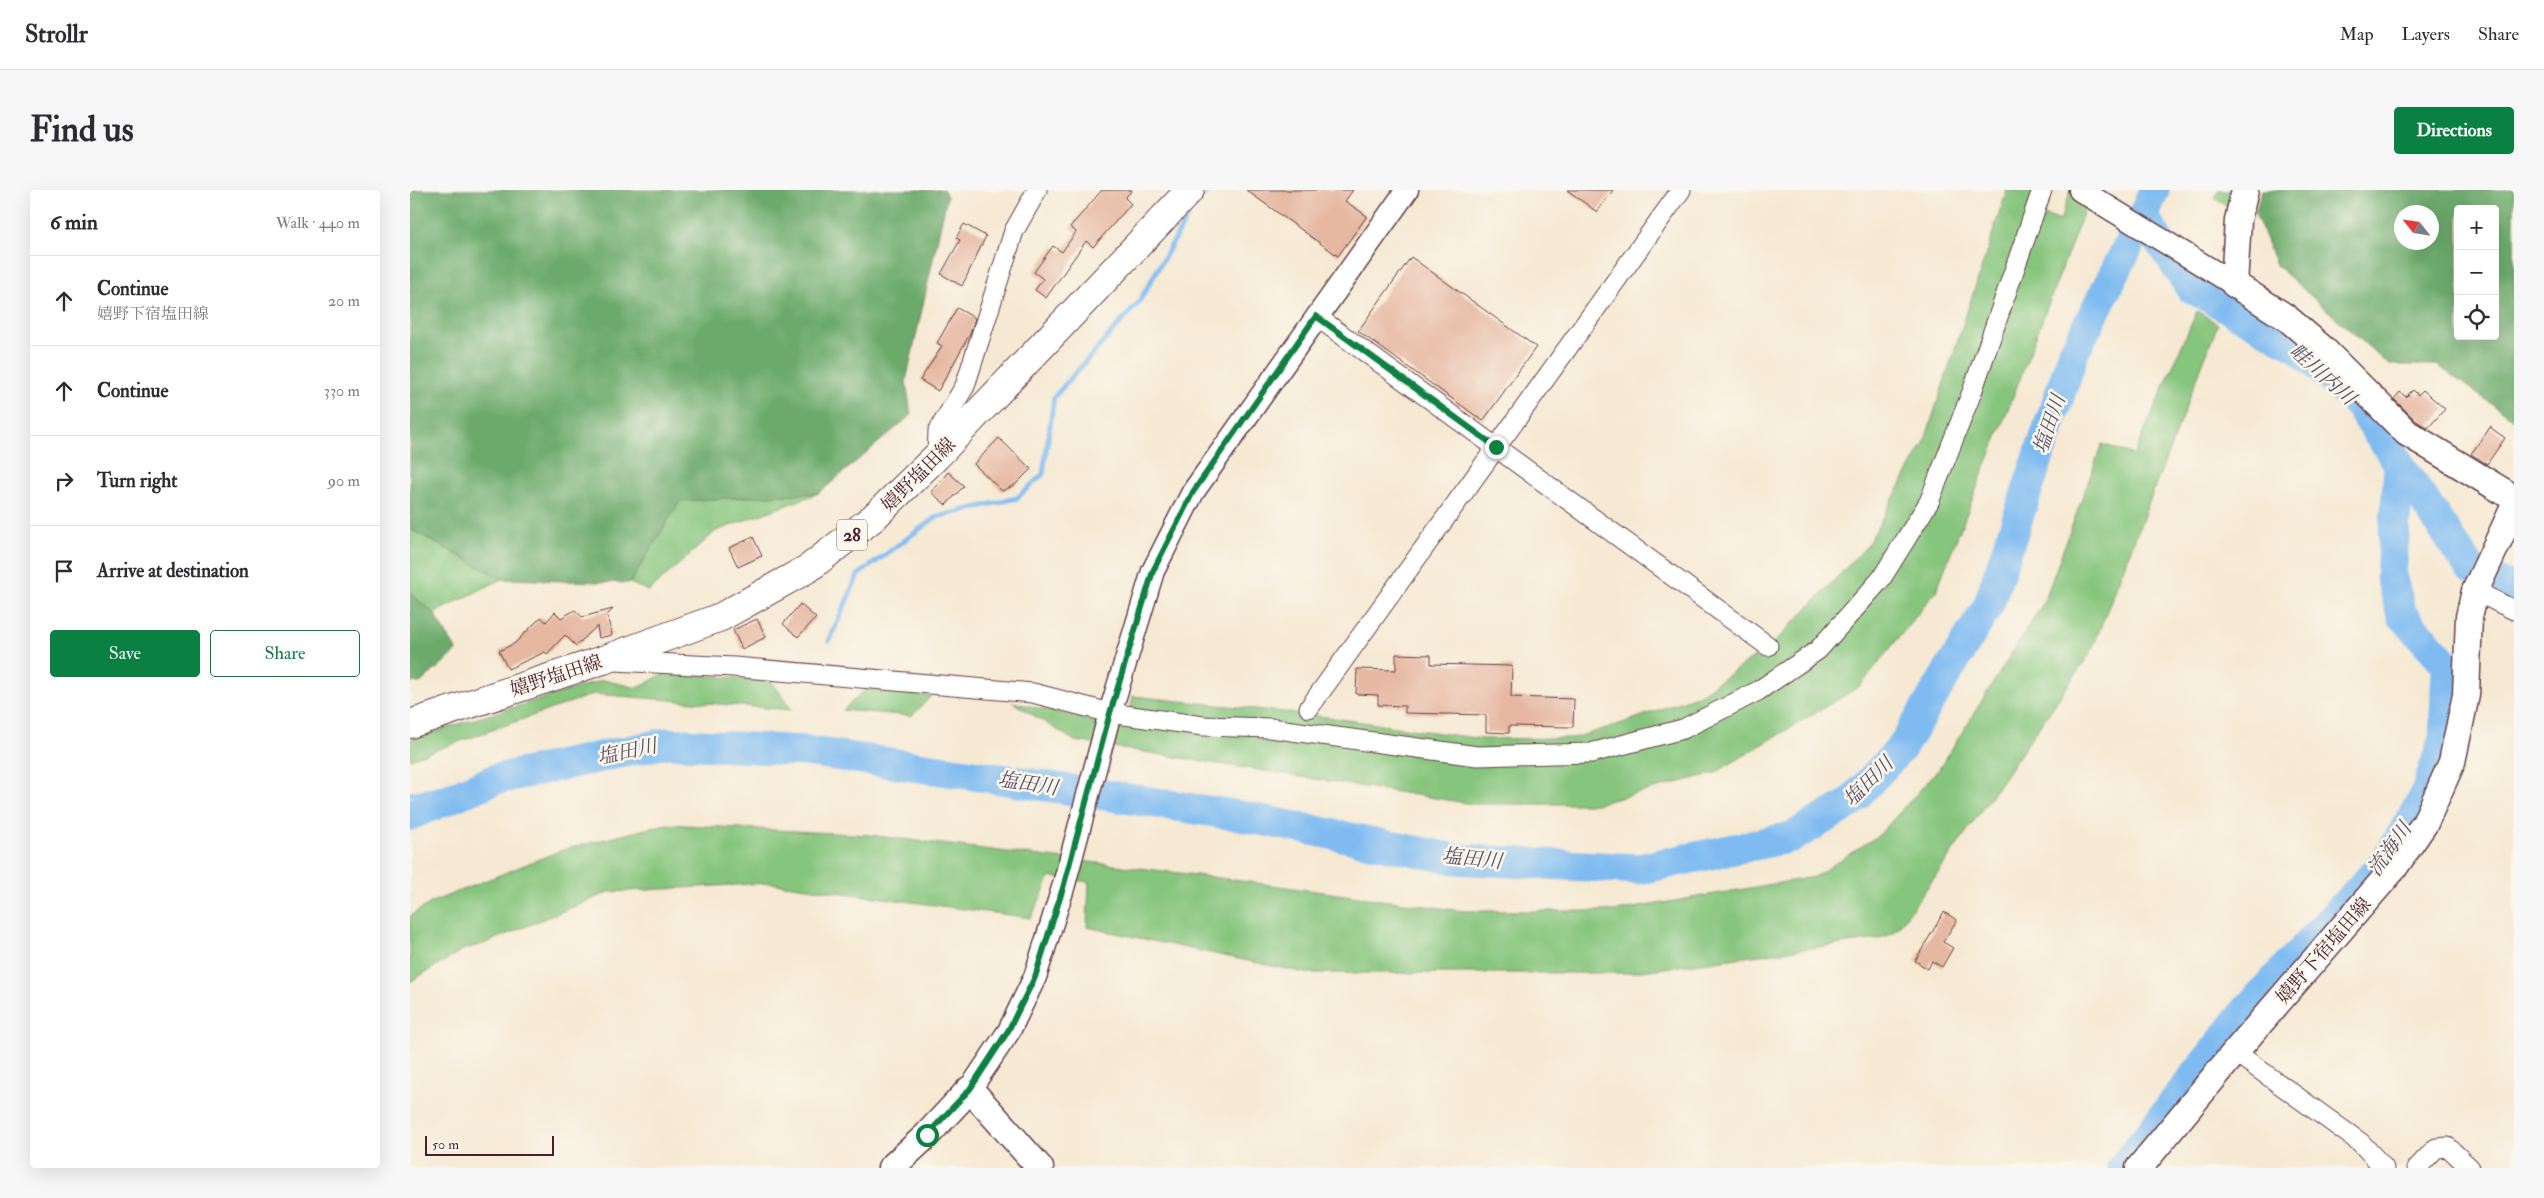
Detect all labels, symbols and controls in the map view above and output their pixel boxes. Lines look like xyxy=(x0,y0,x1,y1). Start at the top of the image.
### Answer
text: Strollr xyxy=(25,19,88,50)
text: Map xyxy=(2340,23,2374,46)
text: Layers xyxy=(2402,23,2450,46)
text: Share xyxy=(2478,23,2519,46)
button: Directions xyxy=(2394,107,2514,154)
text: Find us xyxy=(30,108,134,152)
north arrow xyxy=(2394,205,2439,250)
map controls xyxy=(2454,205,2499,340)
button: + xyxy=(2454,205,2499,250)
text: 6 min xyxy=(50,209,98,236)
text: Walk · 440 m xyxy=(276,213,360,233)
button: − xyxy=(2454,250,2499,295)
text: Continue xyxy=(97,277,168,301)
icon: ahead xyxy=(50,287,78,315)
text: 20 m xyxy=(328,291,360,311)
button: locate xyxy=(2454,295,2499,340)
text: 嬉野下宿塩田線 xyxy=(97,304,209,324)
water label: 畦川内川 xyxy=(2285,338,2362,412)
icon: ahead xyxy=(50,377,78,405)
text: Continue xyxy=(97,379,168,403)
text: 330 m xyxy=(324,381,360,401)
water label: 塩田川 xyxy=(2028,390,2072,457)
street label: 嬉野塩田線 xyxy=(877,433,961,517)
route end xyxy=(1485,436,1508,459)
icon: right xyxy=(50,467,78,495)
text: Turn right xyxy=(97,469,177,493)
text: 90 m xyxy=(328,471,360,491)
road number: 28 xyxy=(837,520,867,550)
icon: arrive xyxy=(50,557,78,585)
text: Arrive at destination xyxy=(97,559,249,583)
button: Save xyxy=(50,630,200,677)
button: Share xyxy=(210,630,360,677)
street label: 嬉野塩田線 xyxy=(507,650,605,702)
water label: 塩田川 xyxy=(595,733,661,770)
water label: 塩田川 xyxy=(1838,750,1900,811)
water label: 塩田川 xyxy=(996,766,1061,801)
water label: 流海川 xyxy=(2362,816,2418,881)
water label: 塩田川 xyxy=(1441,843,1505,874)
street label: 嬉野下宿塩田線 xyxy=(2271,893,2376,1009)
route start xyxy=(916,1124,939,1147)
scale bar xyxy=(425,1133,554,1156)
text: 50 m xyxy=(432,1136,459,1153)

